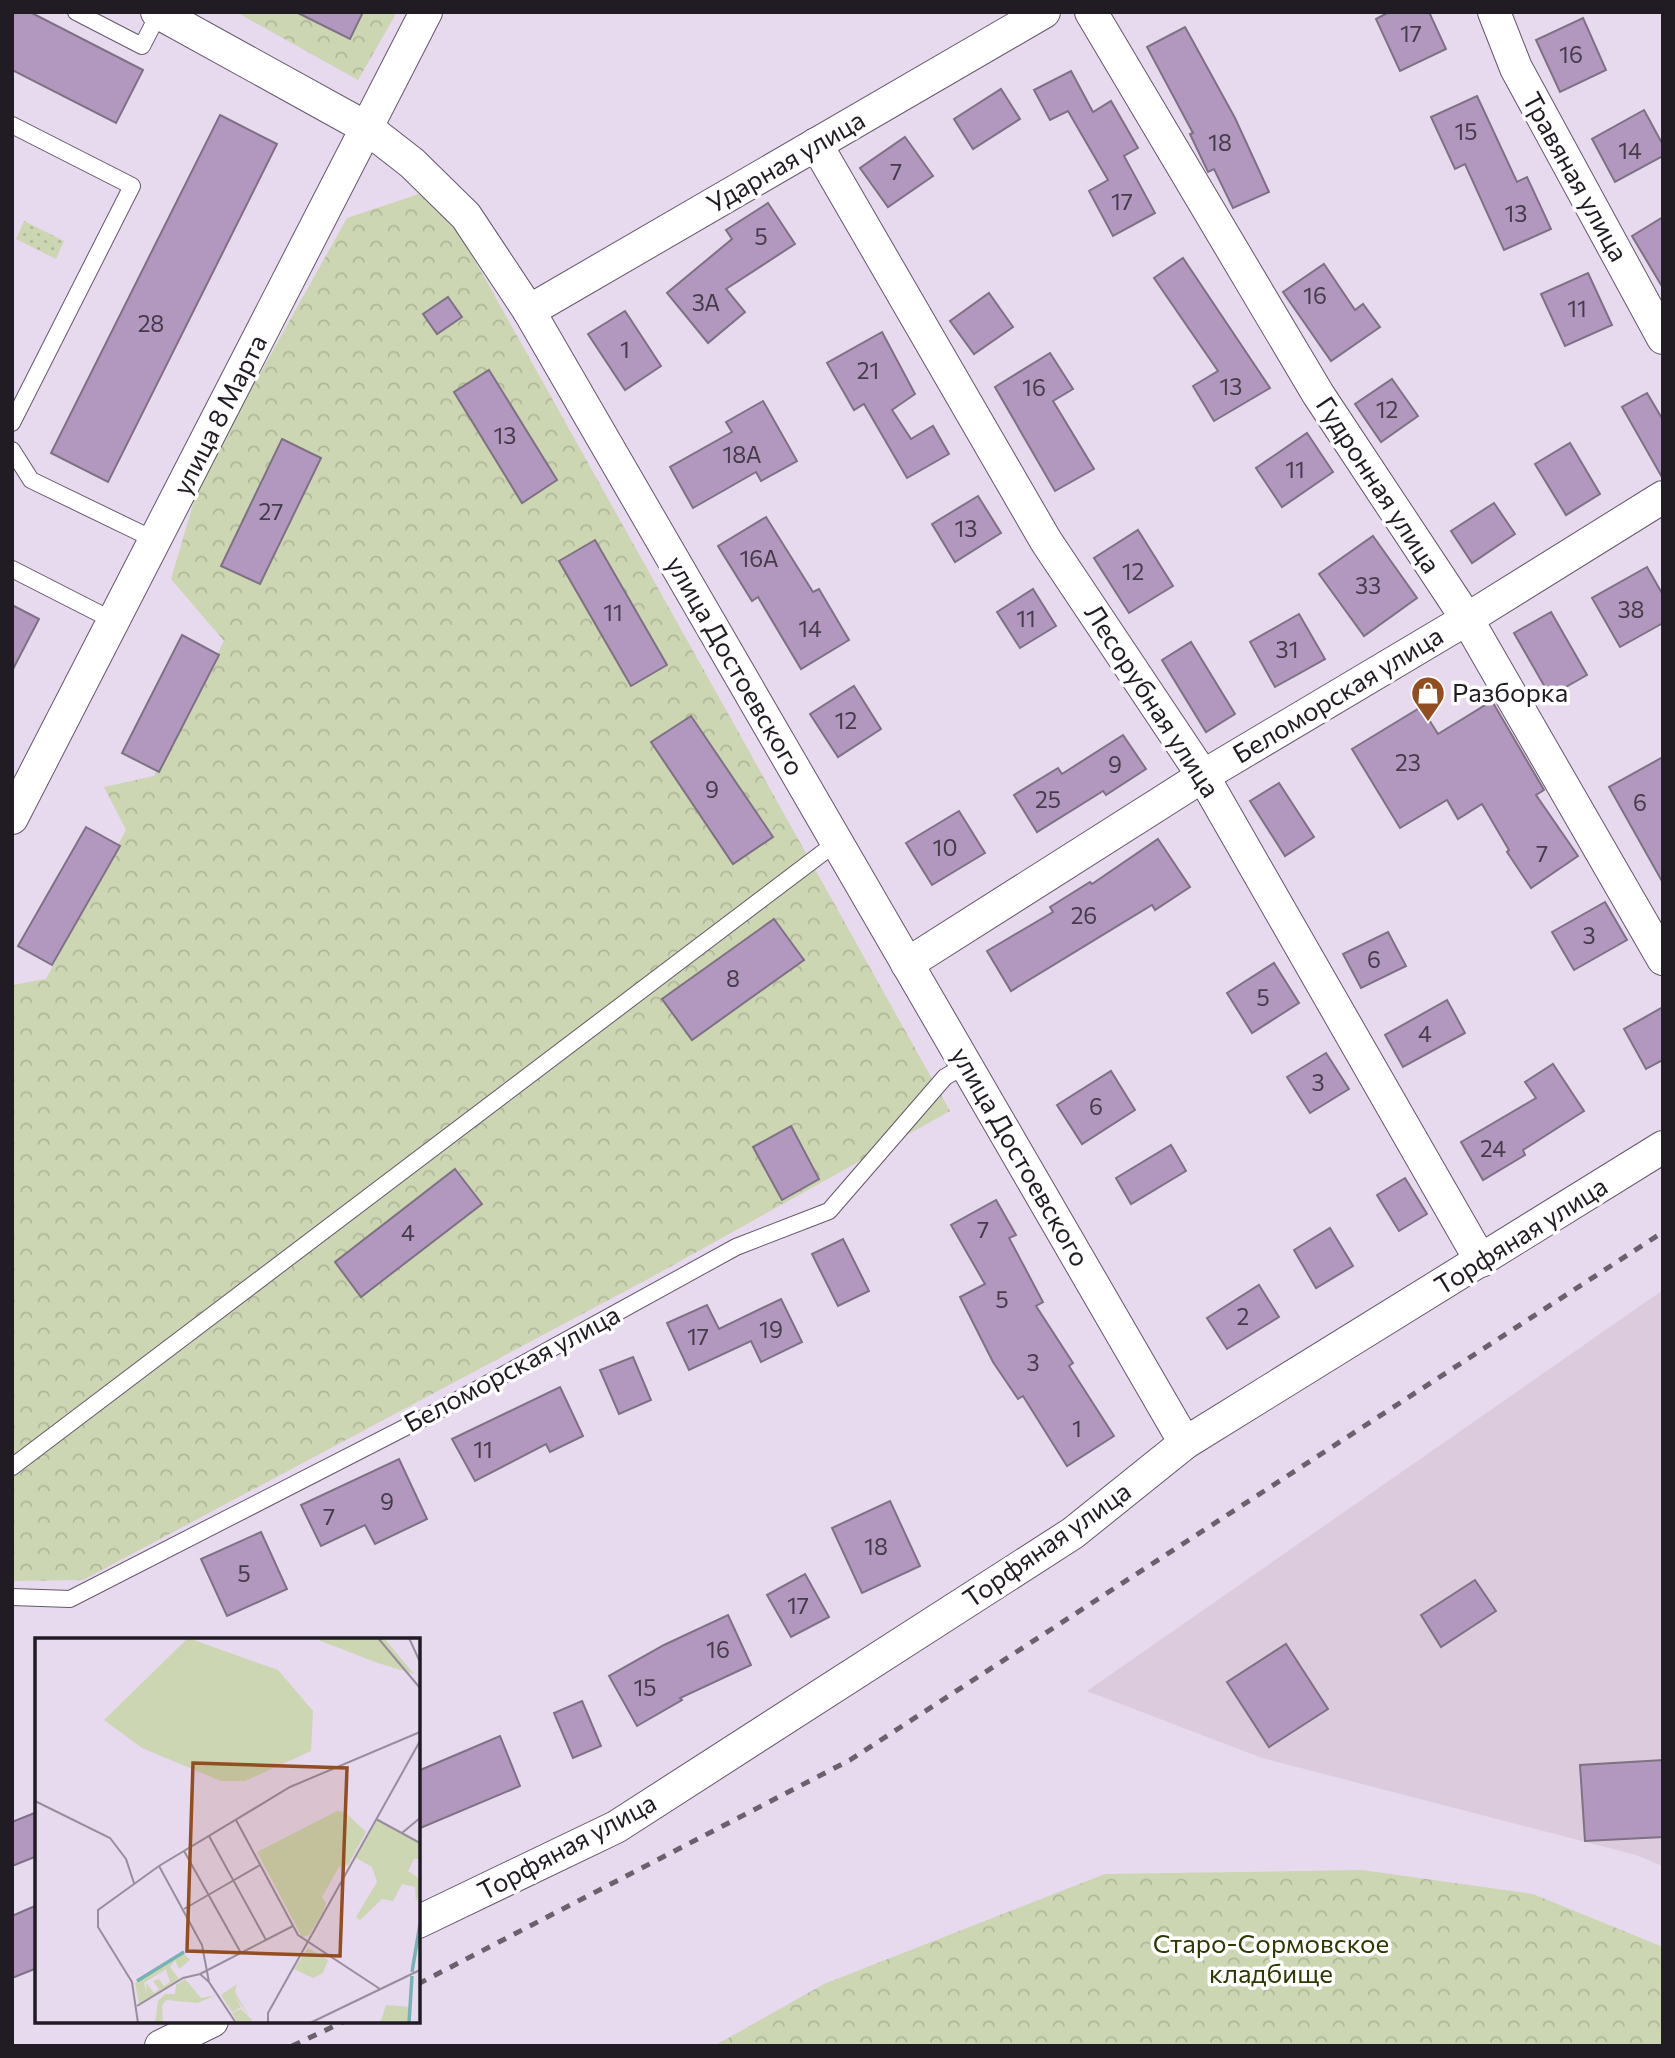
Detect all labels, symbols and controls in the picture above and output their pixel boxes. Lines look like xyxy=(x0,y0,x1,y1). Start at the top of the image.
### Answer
house number: 17 xyxy=(1400,19,1422,47)
house number: 16 xyxy=(1559,40,1583,68)
street label: Травяная улица xyxy=(1517,86,1636,266)
street label: Ударная улица xyxy=(701,103,870,218)
house number: 15 xyxy=(1454,117,1478,145)
house number: 18 xyxy=(1208,128,1232,156)
house number: 14 xyxy=(1618,136,1642,164)
house number: 7 xyxy=(890,157,902,185)
house number: 17 xyxy=(1111,187,1133,215)
house number: 13 xyxy=(1505,199,1527,227)
house number: 5 xyxy=(754,222,768,250)
house number: 16 xyxy=(1303,281,1327,309)
house number: 3А xyxy=(692,288,720,316)
house number: 11 xyxy=(1567,294,1587,322)
house number: 28 xyxy=(138,309,164,337)
street label: улица 8 Марта xyxy=(165,329,272,500)
house number: 1 xyxy=(620,335,630,363)
house number: 21 xyxy=(857,356,879,384)
house number: 13 xyxy=(1220,372,1242,400)
house number: 16 xyxy=(1022,373,1046,401)
street label: Гудронная улица xyxy=(1311,390,1448,578)
house number: 12 xyxy=(1376,395,1398,423)
house number: 13 xyxy=(494,421,516,449)
house number: 18А xyxy=(722,440,762,468)
house number: 11 xyxy=(1285,455,1305,483)
house number: 27 xyxy=(259,497,283,525)
house number: 13 xyxy=(955,514,977,542)
house number: 16А xyxy=(739,544,779,572)
street label: улица Достоевского xyxy=(661,550,812,781)
house number: 12 xyxy=(1122,557,1144,585)
house number: 33 xyxy=(1355,571,1381,599)
house number: 38 xyxy=(1617,595,1645,623)
house number: 11 xyxy=(603,598,623,626)
street label: Лесорубная улица xyxy=(1079,598,1227,802)
house number: 11 xyxy=(1016,604,1036,632)
house number: 14 xyxy=(798,614,822,642)
street label: Беломорская улица xyxy=(1227,619,1448,769)
house number: 31 xyxy=(1276,635,1298,663)
shop icon: Разборка xyxy=(1409,674,1447,723)
place label: Разборка xyxy=(1452,676,1568,707)
house number: 12 xyxy=(835,706,857,734)
house number: 23 xyxy=(1395,748,1421,776)
house number: 9 xyxy=(1108,750,1122,778)
house number: 9 xyxy=(705,775,719,803)
house number: 25 xyxy=(1035,785,1061,813)
house number: 6 xyxy=(1633,788,1647,816)
house number: 10 xyxy=(933,833,957,861)
house number: 7 xyxy=(1536,839,1548,867)
house number: 26 xyxy=(1071,901,1097,929)
house number: 3 xyxy=(1582,921,1596,949)
house number: 6 xyxy=(1367,945,1381,973)
house number: 8 xyxy=(726,964,740,992)
house number: 5 xyxy=(1256,983,1270,1011)
house number: 4 xyxy=(1418,1019,1432,1047)
street label: улица Достоевского xyxy=(946,1041,1097,1272)
house number: 3 xyxy=(1311,1068,1325,1096)
house number: 6 xyxy=(1089,1092,1103,1120)
house number: 24 xyxy=(1480,1134,1506,1162)
street label: Торфяная улица xyxy=(1428,1169,1612,1300)
house number: 7 xyxy=(977,1215,989,1243)
house number: 4 xyxy=(401,1218,415,1246)
house number: 5 xyxy=(995,1285,1009,1313)
street label: Беломорская улица xyxy=(398,1298,624,1438)
house number: 2 xyxy=(1237,1302,1249,1330)
house number: 19 xyxy=(759,1315,783,1343)
house number: 17 xyxy=(687,1322,709,1350)
house number: 3 xyxy=(1026,1348,1040,1376)
house number: 1 xyxy=(1072,1414,1082,1442)
house number: 11 xyxy=(473,1435,493,1463)
street label: Торфяная улица xyxy=(956,1474,1136,1613)
house number: 9 xyxy=(380,1487,394,1515)
house number: 7 xyxy=(323,1502,335,1530)
house number: 18 xyxy=(864,1532,888,1560)
house number: 5 xyxy=(237,1559,251,1587)
house number: 17 xyxy=(787,1591,809,1619)
house number: 16 xyxy=(706,1635,730,1663)
inset map xyxy=(35,1638,420,2023)
house number: 15 xyxy=(633,1673,657,1701)
street label: Торфяная улица xyxy=(472,1786,661,1906)
park label: Старо-Сормовское кладбище xyxy=(1153,1927,1389,1988)

